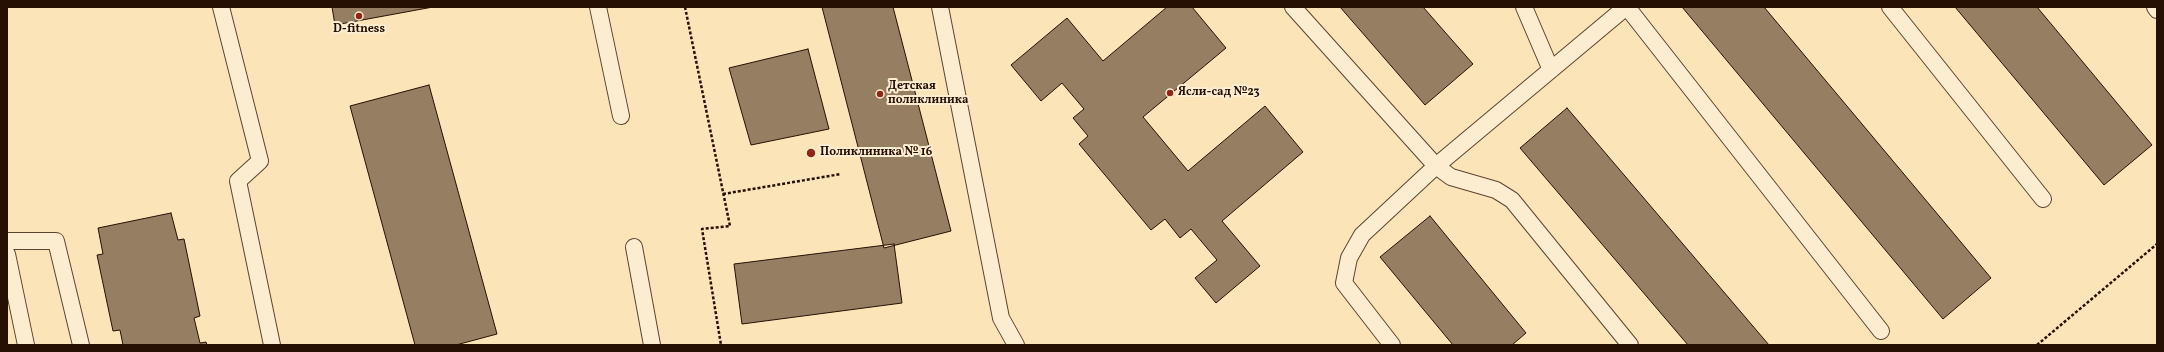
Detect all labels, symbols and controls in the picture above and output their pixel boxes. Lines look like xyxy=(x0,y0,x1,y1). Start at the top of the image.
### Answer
marker: D-fitness xyxy=(354,11,364,21)
place label: D-fitness xyxy=(333,23,385,37)
place label: Детская поликлиника xyxy=(888,80,968,108)
place label: Ясли-сад №23 xyxy=(1178,86,1260,100)
marker: Ясли-сад №23 xyxy=(1165,88,1175,98)
marker: Детская поликлиника xyxy=(875,89,885,99)
place label: Поликлиника № 16 xyxy=(820,146,932,160)
marker: Поликлиника № 16 xyxy=(805,147,817,159)

